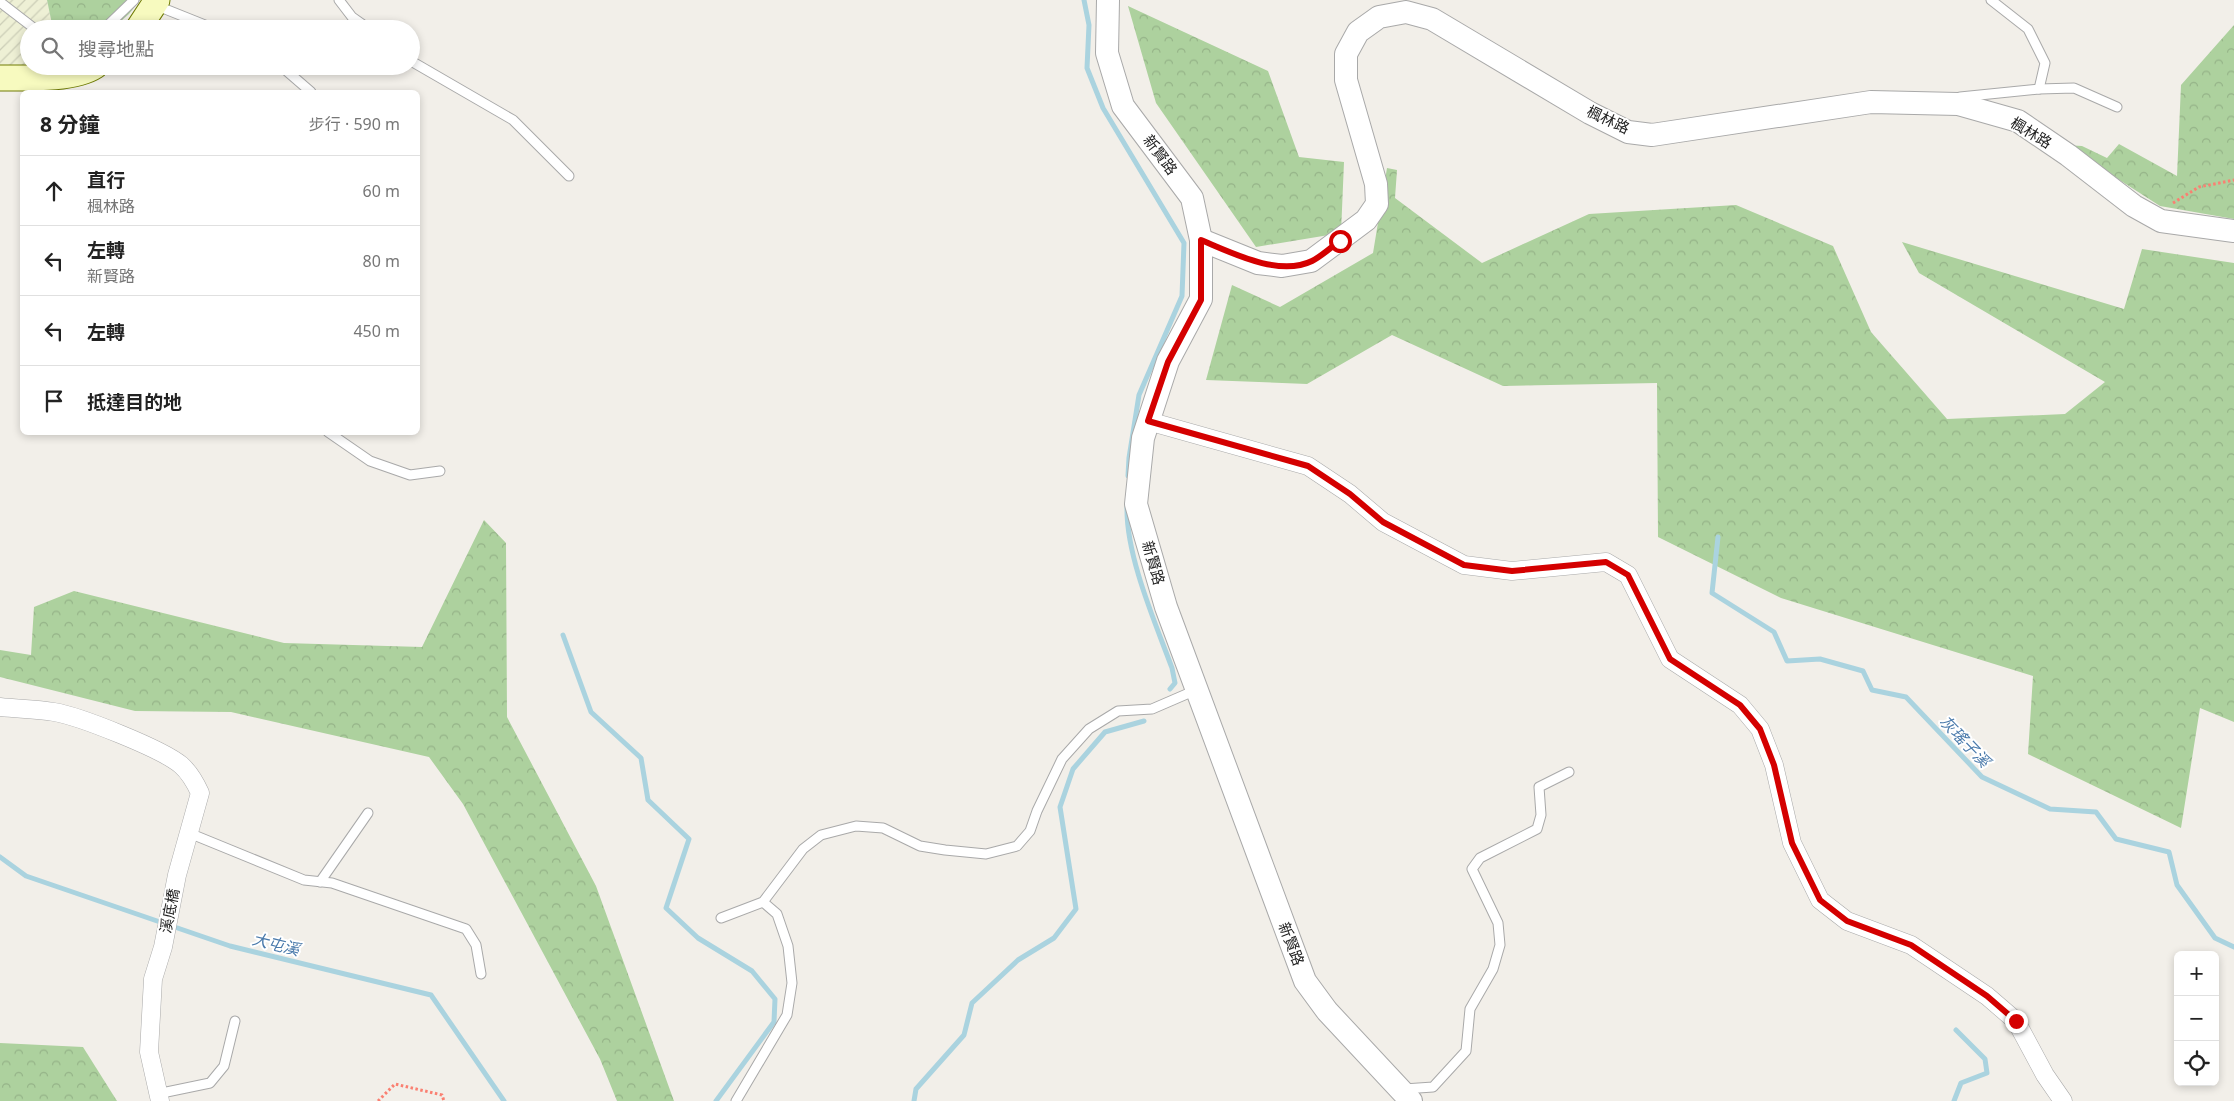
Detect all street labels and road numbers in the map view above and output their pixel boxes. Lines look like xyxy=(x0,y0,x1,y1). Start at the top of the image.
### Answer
street label: 楓林路 xyxy=(1584,101,1633,138)
street label: 楓林路 xyxy=(2007,112,2056,152)
street label: 新賢路 xyxy=(1139,130,1182,178)
street label: 新賢路 xyxy=(1138,538,1170,587)
street label: 溪底橋 xyxy=(155,887,183,935)
street label: 新賢路 xyxy=(1275,919,1309,968)

